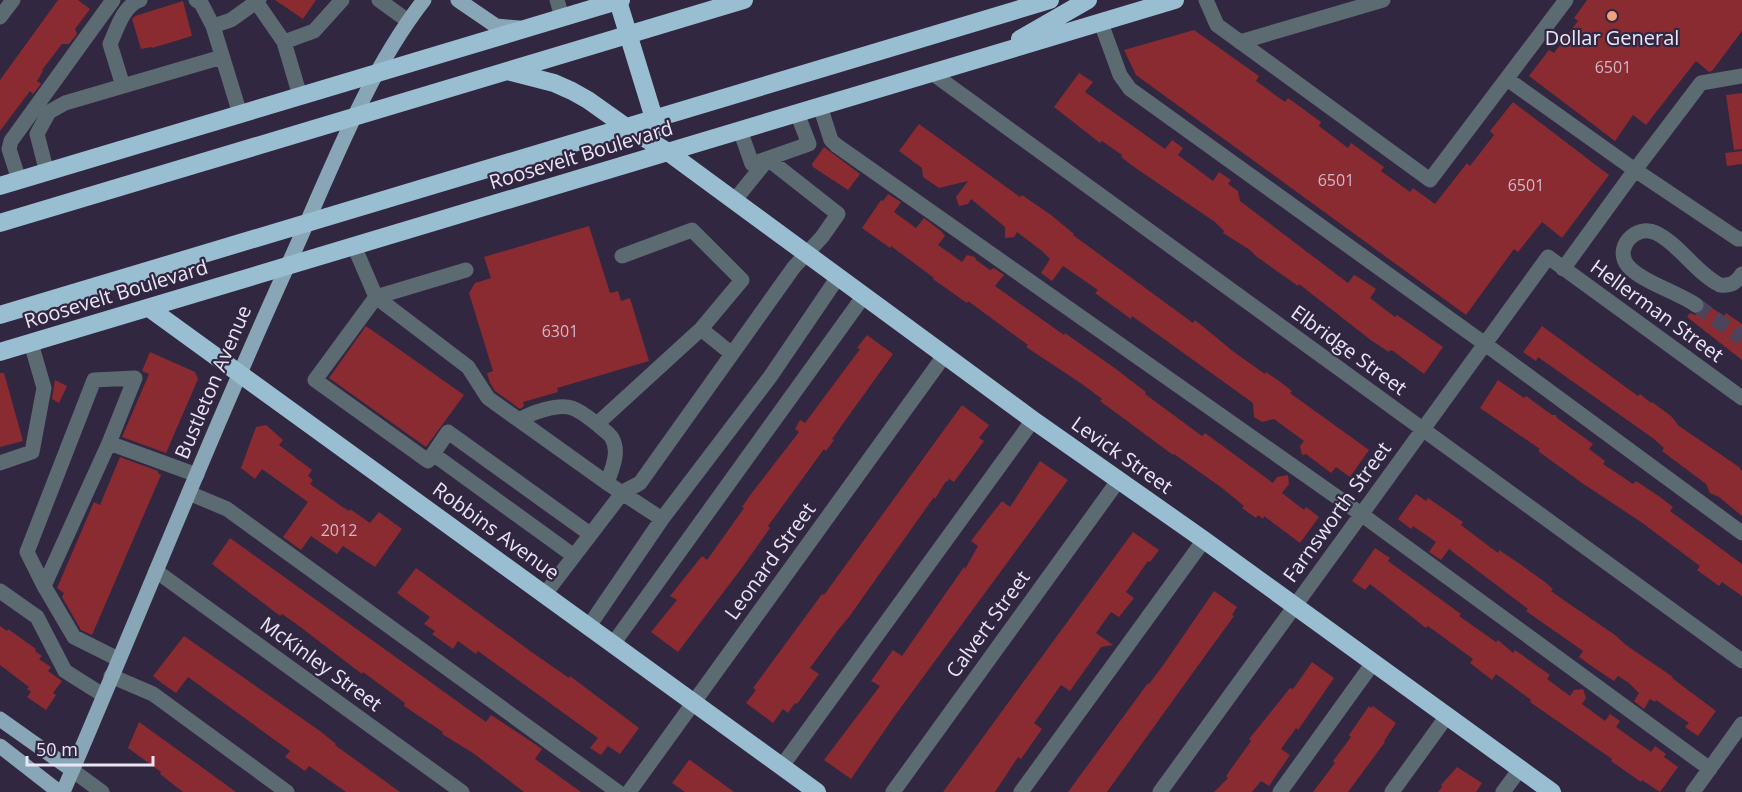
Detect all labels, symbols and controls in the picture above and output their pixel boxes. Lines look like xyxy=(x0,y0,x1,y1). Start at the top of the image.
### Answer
marker: Dollar General xyxy=(1605,9,1619,23)
place label: Dollar General xyxy=(1545,24,1679,51)
house number: 6501 xyxy=(1595,56,1631,78)
street label: Roosevelt Boulevard xyxy=(486,114,676,195)
house number: 6501 xyxy=(1318,169,1354,191)
house number: 6501 xyxy=(1508,174,1544,196)
street label: Roosevelt Boulevard xyxy=(21,253,211,334)
street label: Hellerman Street xyxy=(1585,253,1729,368)
street label: Elbridge Street xyxy=(1286,298,1413,401)
street label: Bustleton Avenue xyxy=(168,301,257,463)
house number: 6301 xyxy=(542,320,578,342)
street label: Levick Street xyxy=(1066,410,1178,499)
street label: Farnsworth Street xyxy=(1276,436,1397,587)
street label: Robbins Avenue xyxy=(427,475,565,586)
street label: Leonard Street xyxy=(718,497,821,625)
house number: 2012 xyxy=(321,519,357,541)
street label: Calvert Street xyxy=(940,565,1036,683)
street label: McKinley Street xyxy=(255,610,388,717)
scale bar xyxy=(27,729,153,767)
text: 50 m xyxy=(36,737,78,761)

